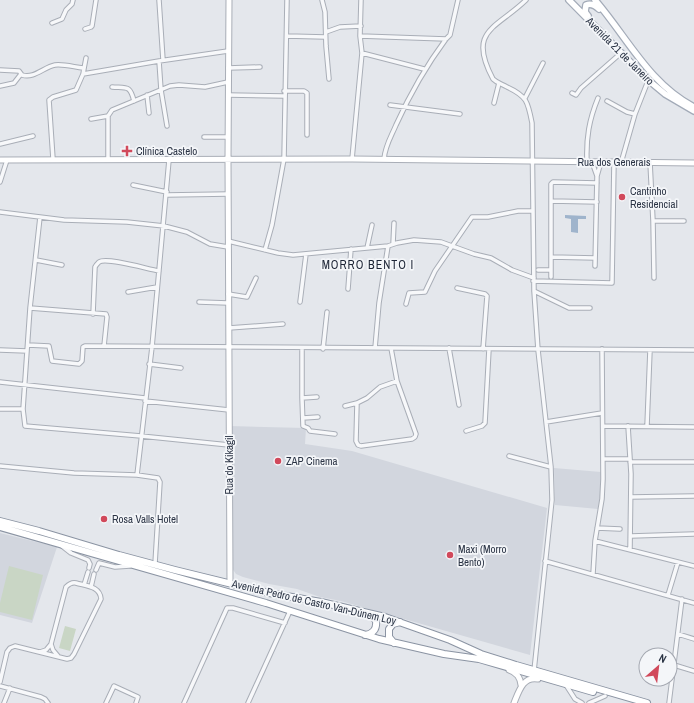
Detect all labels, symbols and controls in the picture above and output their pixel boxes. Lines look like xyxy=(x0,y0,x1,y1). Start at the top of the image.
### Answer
street label: Avenida 21 de Janeiro xyxy=(582,13,657,88)
place label: Clínica Castelo xyxy=(136,144,197,158)
marker: Clínica Castelo xyxy=(121,145,133,157)
street label: Rua dos Generais xyxy=(577,155,651,169)
place label: Cantinho Residencial xyxy=(630,184,678,211)
marker: Cantinho Residencial xyxy=(617,192,627,202)
district label: MORRO BENTO I xyxy=(322,257,414,273)
street label: Rua do Kikagil xyxy=(222,435,236,495)
place label: ZAP Cinema xyxy=(286,454,337,468)
marker: ZAP Cinema xyxy=(273,456,283,466)
place label: Rosa Valls Hotel xyxy=(112,512,178,526)
marker: Rosa Valls Hotel xyxy=(99,514,109,524)
place label: Maxi (Morro Bento) xyxy=(458,542,507,569)
marker: Maxi (Morro Bento) xyxy=(445,550,455,560)
street label: Avenida Pedro de Castro Van-Dúnem Loy xyxy=(230,576,398,628)
north arrow xyxy=(638,647,678,687)
text: N xyxy=(657,650,669,666)

